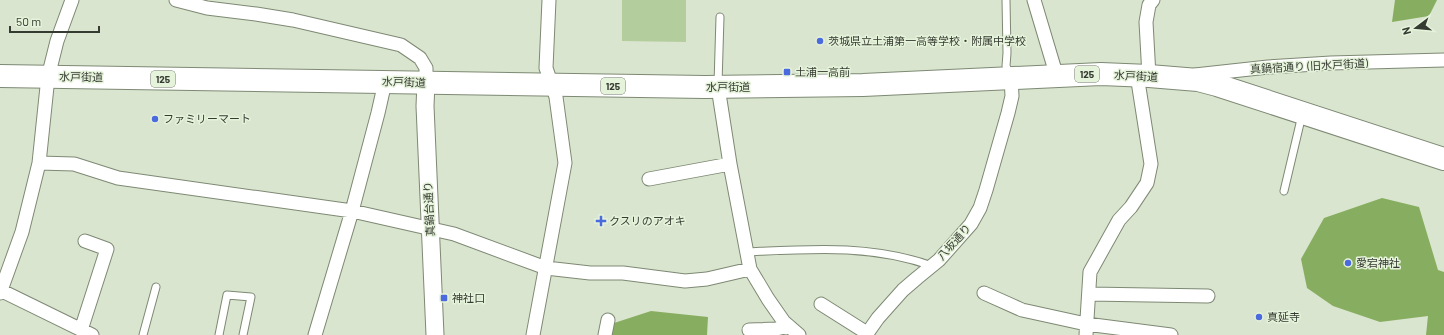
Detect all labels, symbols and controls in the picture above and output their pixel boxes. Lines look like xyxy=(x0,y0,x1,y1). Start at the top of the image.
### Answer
scale bar xyxy=(10,8,99,34)
north arrow xyxy=(1396,8,1436,48)
text: 50 m xyxy=(16,14,41,28)
text: N xyxy=(1399,26,1413,36)
place label: 茨城県立土浦第一高等学校・附属中学校 xyxy=(828,34,1026,47)
marker: 茨城県立土浦第一高等学校・附属中学校 xyxy=(815,36,825,46)
street label: 真鍋宿通り (旧水戸街道) xyxy=(1250,56,1368,75)
place label: 土浦一高前 xyxy=(795,65,850,78)
road number: 125 xyxy=(1075,66,1099,82)
marker: 土浦一高前 xyxy=(782,67,792,77)
street label: 水戸街道 xyxy=(1114,68,1158,83)
street label: 水戸街道 xyxy=(59,70,103,83)
road number: 125 xyxy=(151,71,175,87)
street label: 水戸街道 xyxy=(382,74,426,89)
road number: 125 xyxy=(601,78,625,94)
street label: 水戸街道 xyxy=(706,80,750,93)
place label: ファミリーマート xyxy=(163,112,251,125)
marker: ファミリーマート xyxy=(150,114,160,124)
street label: 真鍋台通り xyxy=(421,181,436,237)
place label: クスリのアオキ xyxy=(609,214,686,227)
marker: クスリのアオキ xyxy=(596,216,606,226)
street label: 八坂通り xyxy=(934,221,973,262)
place label: 愛宕神社 xyxy=(1356,256,1400,269)
marker: 愛宕神社 xyxy=(1343,258,1353,268)
place label: 神社口 xyxy=(452,291,485,304)
marker: 神社口 xyxy=(439,293,449,303)
place label: 真延寺 xyxy=(1267,310,1300,323)
marker: 真延寺 xyxy=(1254,312,1264,322)

